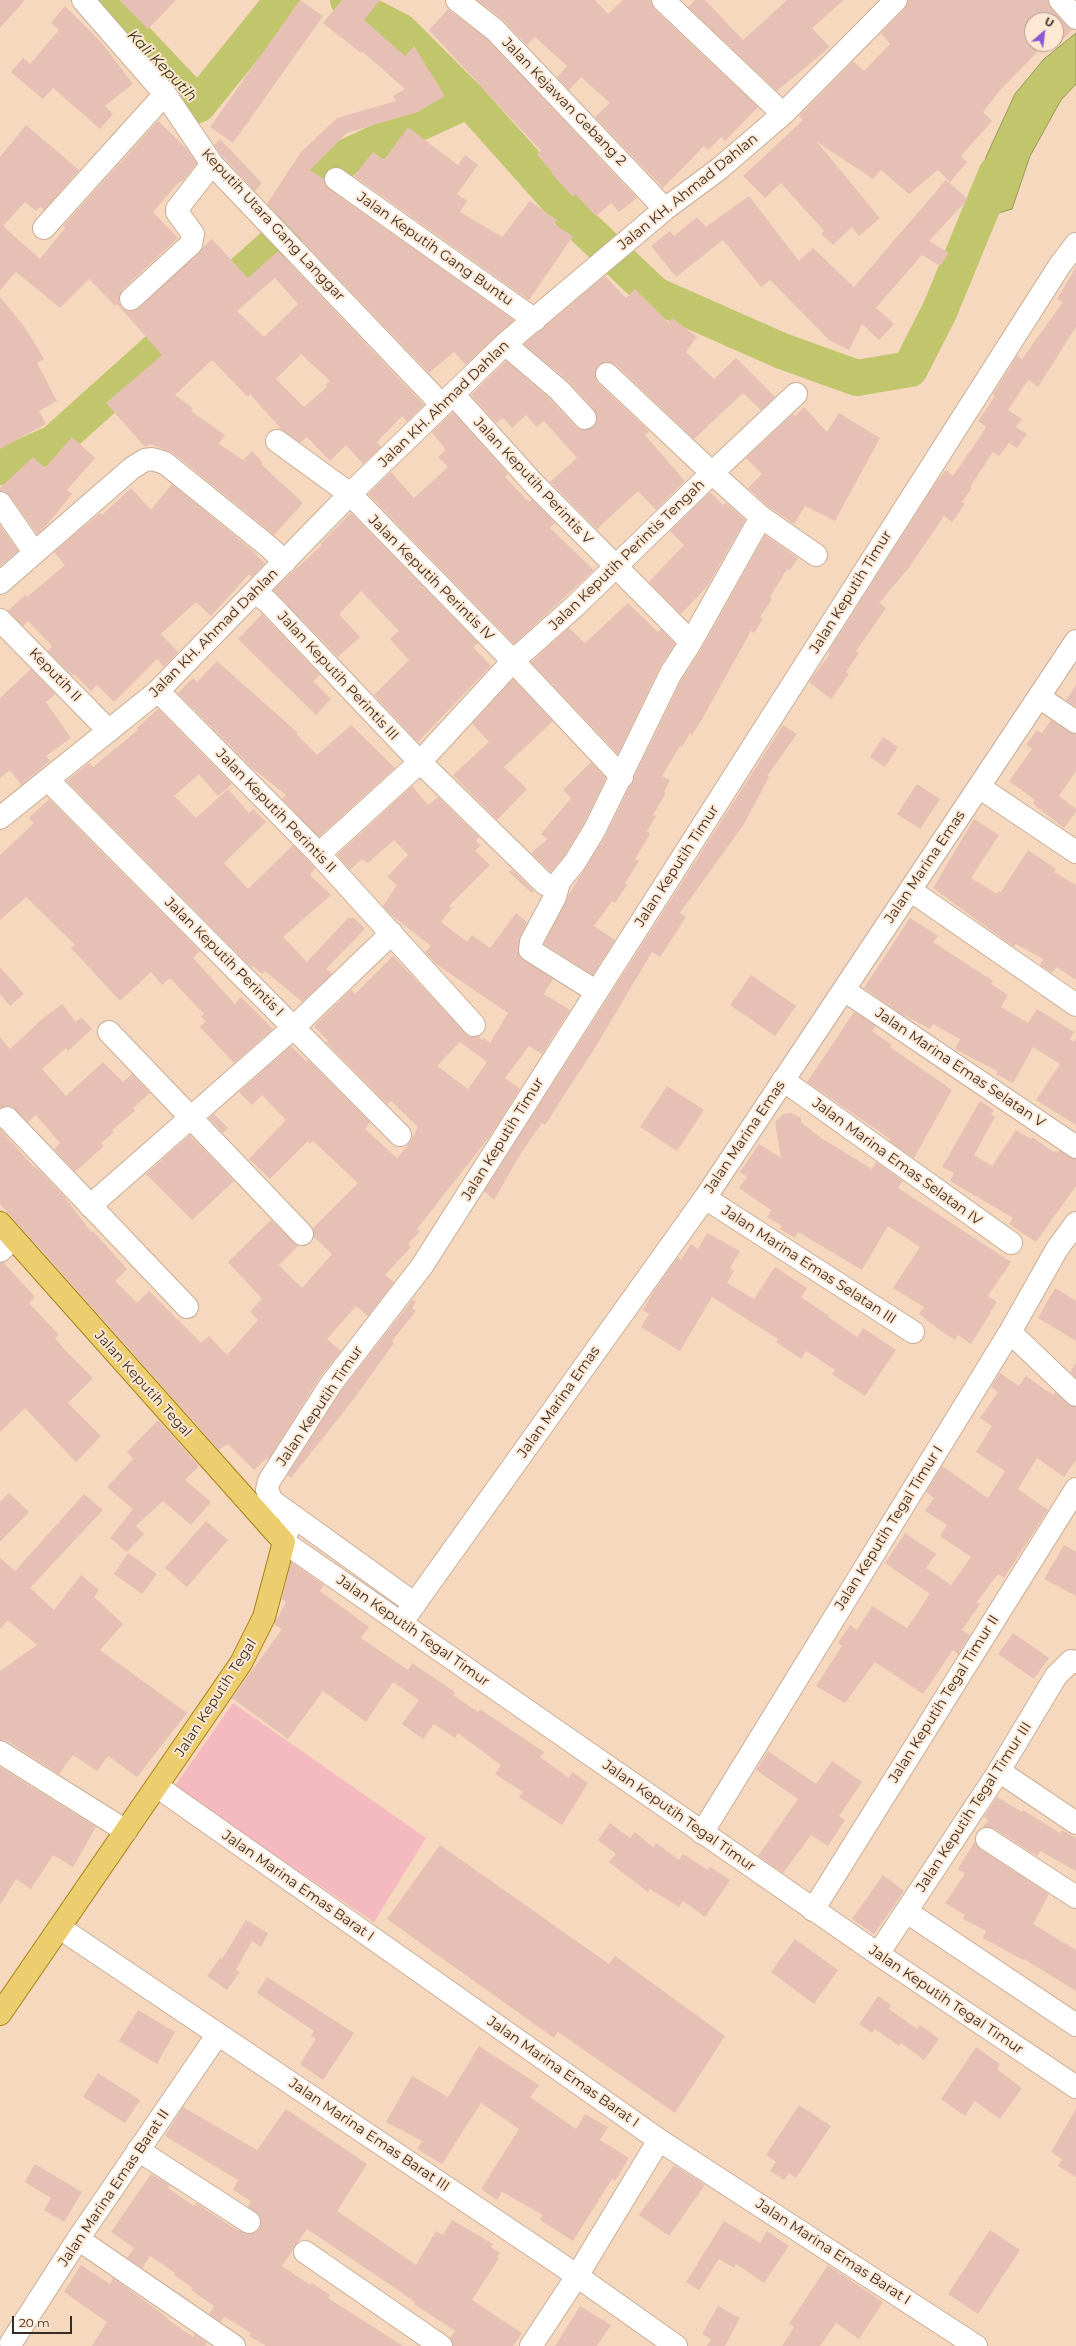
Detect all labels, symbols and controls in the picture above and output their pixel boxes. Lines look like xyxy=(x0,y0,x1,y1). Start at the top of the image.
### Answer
north arrow xyxy=(1024,12,1064,52)
text: U xyxy=(1042,14,1056,31)
water label: Kali Keputih xyxy=(123,27,201,105)
street label: Jalan Kejawan Gebang 2 xyxy=(498,35,630,169)
street label: Jalan KH. Ahmad Dahlan xyxy=(615,130,761,254)
street label: Keputih Utara Gang Langgar xyxy=(198,145,348,305)
street label: Jalan Keputih Gang Buntu xyxy=(354,189,516,309)
street label: Jalan KH. Ahmad Dahlan xyxy=(375,337,513,471)
street label: Jalan Keputih Perintis V xyxy=(470,414,596,548)
street label: Jalan Keputih Perintis Tengah xyxy=(546,476,708,634)
street label: Jalan Keputih Perintis IV xyxy=(365,512,497,644)
street label: Jalan Keputih Timur xyxy=(806,527,896,657)
street label: Jalan KH. Ahmad Dahlan xyxy=(146,565,282,701)
street label: Jalan Keputih Perintis III xyxy=(274,608,402,744)
street label: Keputih II xyxy=(25,645,85,705)
street label: Jalan Keputih Perintis II xyxy=(212,746,340,876)
street label: Jalan Keputih Timur xyxy=(631,802,723,930)
street label: Jalan Marina Emas xyxy=(881,808,969,926)
street label: Jalan Keputih Perintis I xyxy=(161,894,287,1020)
street label: Jalan Marina Emas Selatan V xyxy=(872,1005,1048,1131)
street label: Jalan Keputih Timur xyxy=(458,1074,548,1204)
street label: Jalan Marina Emas xyxy=(701,1078,789,1196)
street label: Jalan Marina Emas Selatan IV xyxy=(809,1095,985,1229)
street label: Jalan Marina Emas Selatan III xyxy=(719,1202,899,1328)
street label: Jalan Keputih Tegal xyxy=(91,1327,195,1441)
street label: Jalan Keputih Timur xyxy=(273,1343,367,1469)
street label: Jalan Marina Emas xyxy=(514,1343,604,1461)
street label: Jalan Keputih Tegal Timur I xyxy=(831,1443,947,1613)
street label: Jalan Keputih Tegal Timur xyxy=(333,1572,493,1690)
street label: Jalan Keputih Tegal Timur II xyxy=(885,1612,1003,1786)
street label: Jalan Keputih Tegal xyxy=(172,1636,260,1760)
street label: Jalan Keputih Tegal Timur III xyxy=(913,1719,1035,1895)
street label: Jalan Keputih Tegal Timur xyxy=(599,1757,759,1875)
street label: Jalan Marina Emas Barat I xyxy=(219,1827,377,1945)
street label: Jalan Keputih Tegal Timur xyxy=(866,1942,1026,2058)
street label: Jalan Marina Emas Barat I xyxy=(484,2013,642,2131)
street label: Jalan Marina Emas Barat III xyxy=(286,2075,452,2195)
street label: Jalan Marina Emas Barat II xyxy=(55,2106,173,2270)
street label: Jalan Marina Emas Barat I xyxy=(752,2196,914,2308)
scale bar xyxy=(14,2308,74,2334)
text: 20 m xyxy=(19,2315,50,2330)

